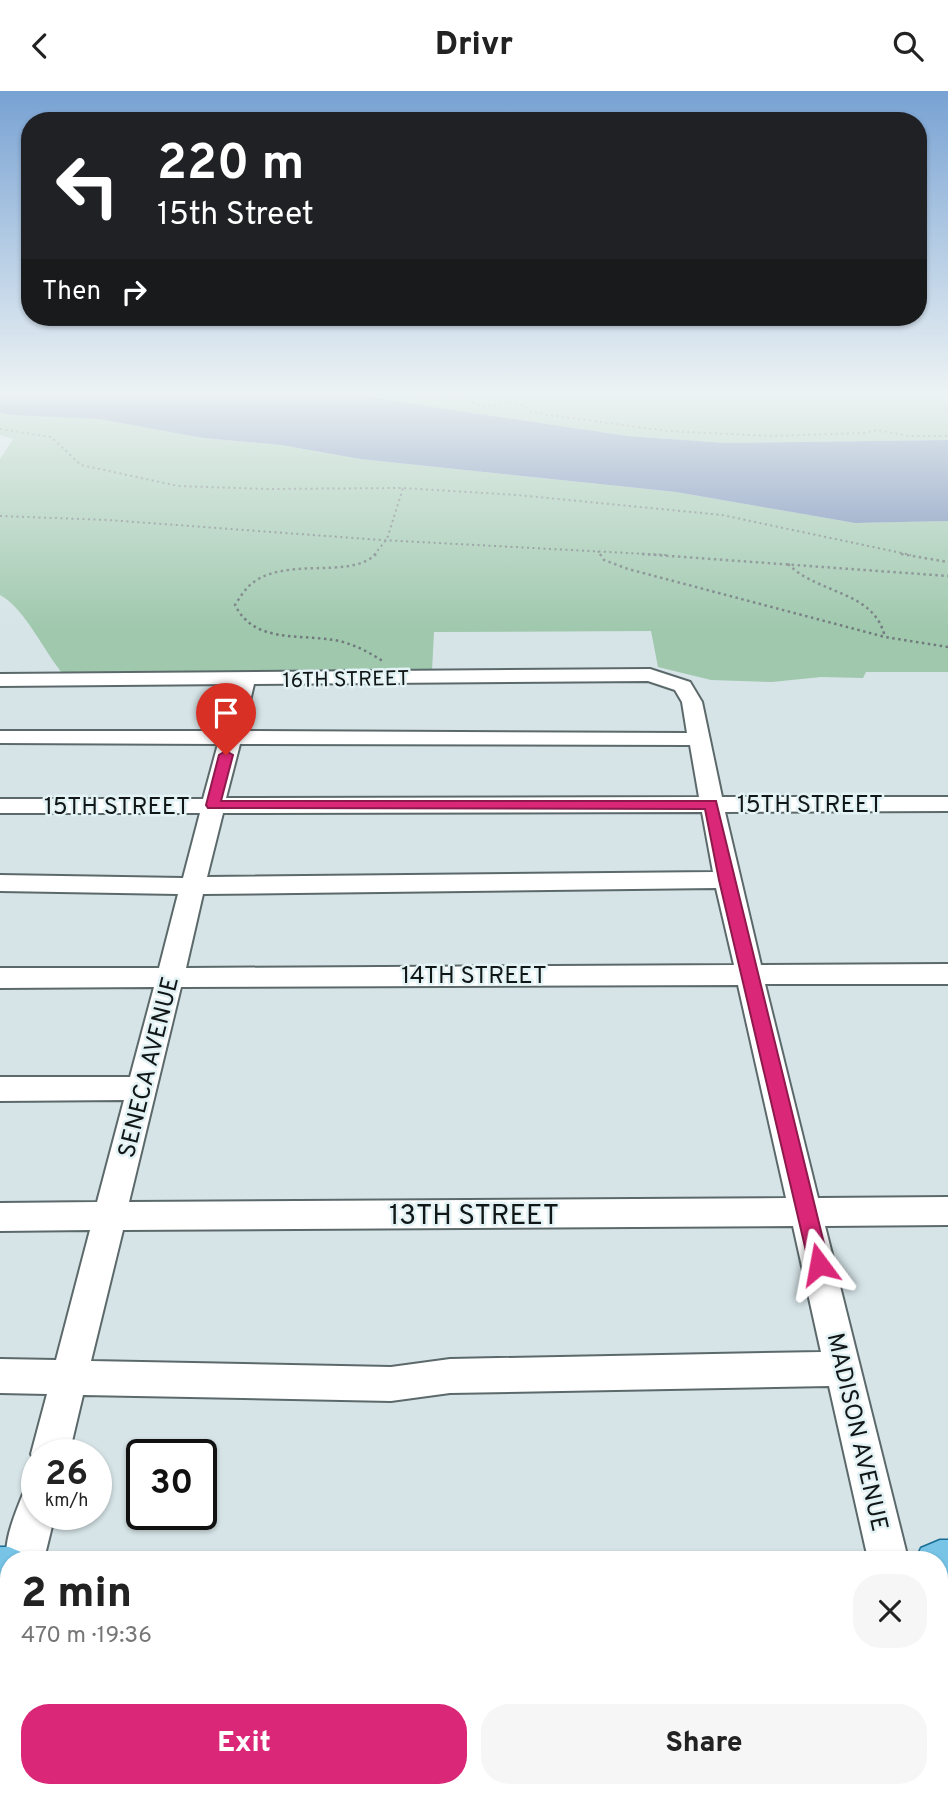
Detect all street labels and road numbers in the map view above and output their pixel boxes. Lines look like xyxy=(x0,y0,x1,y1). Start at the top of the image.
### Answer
street label: 16TH STREET xyxy=(282,666,410,695)
street label: 15TH STREET xyxy=(737,791,883,821)
street label: 15TH STREET xyxy=(44,793,190,823)
street label: 14TH STREET xyxy=(401,962,547,992)
street label: SENECA AVENUE xyxy=(113,974,187,1161)
street label: 13TH STREET xyxy=(389,1199,559,1235)
street label: MADISON AVENUE xyxy=(819,1330,893,1535)

